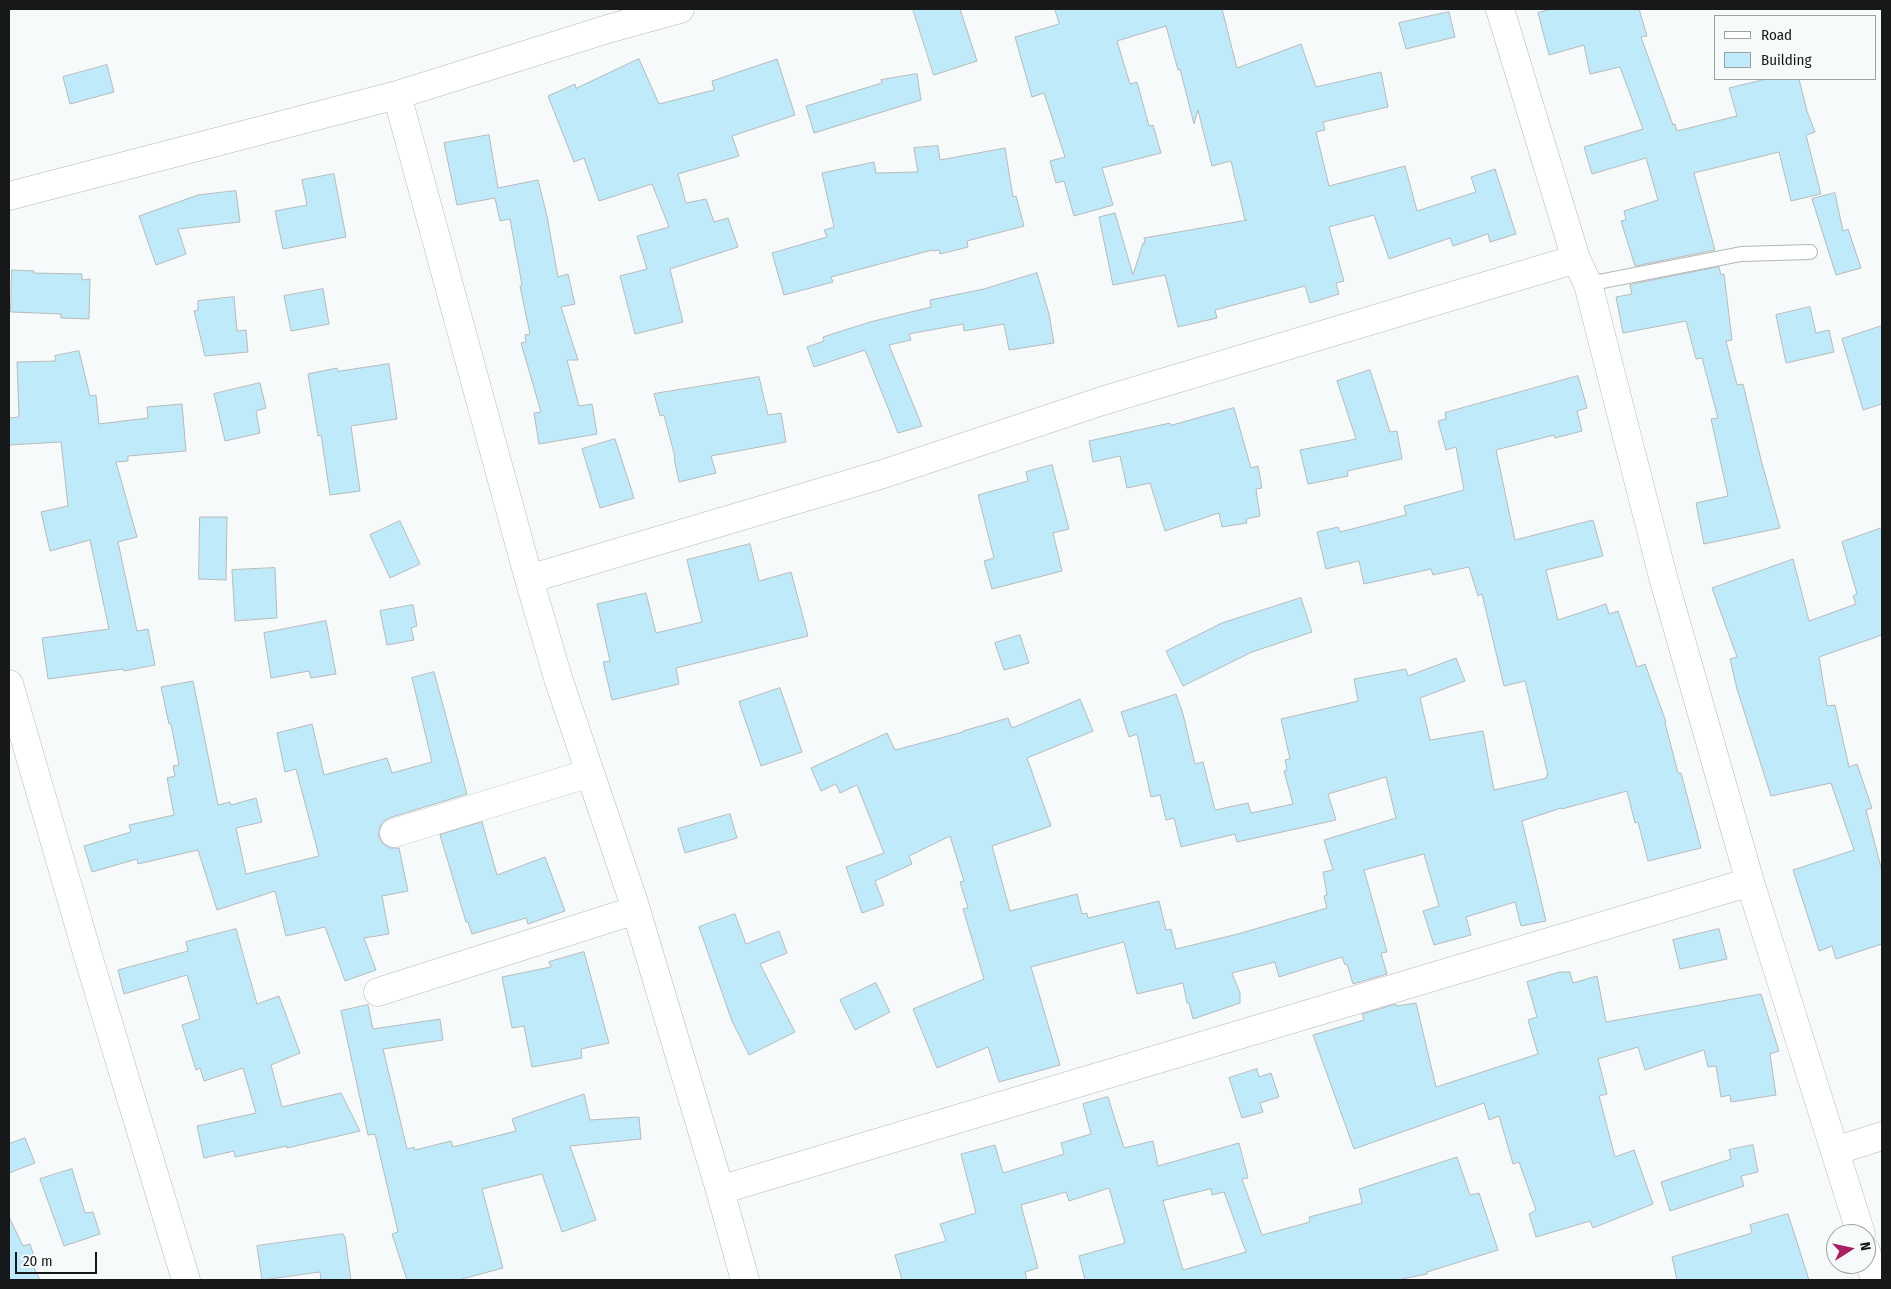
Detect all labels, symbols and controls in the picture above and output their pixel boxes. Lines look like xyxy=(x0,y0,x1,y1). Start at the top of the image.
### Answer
legend xyxy=(1714,15,1876,80)
text: Road xyxy=(1761,26,1792,44)
text: Building xyxy=(1761,51,1812,69)
north arrow xyxy=(1826,1224,1876,1274)
text: N xyxy=(1856,1241,1874,1252)
scale bar xyxy=(18,1242,100,1274)
text: 20 m xyxy=(23,1252,53,1270)

